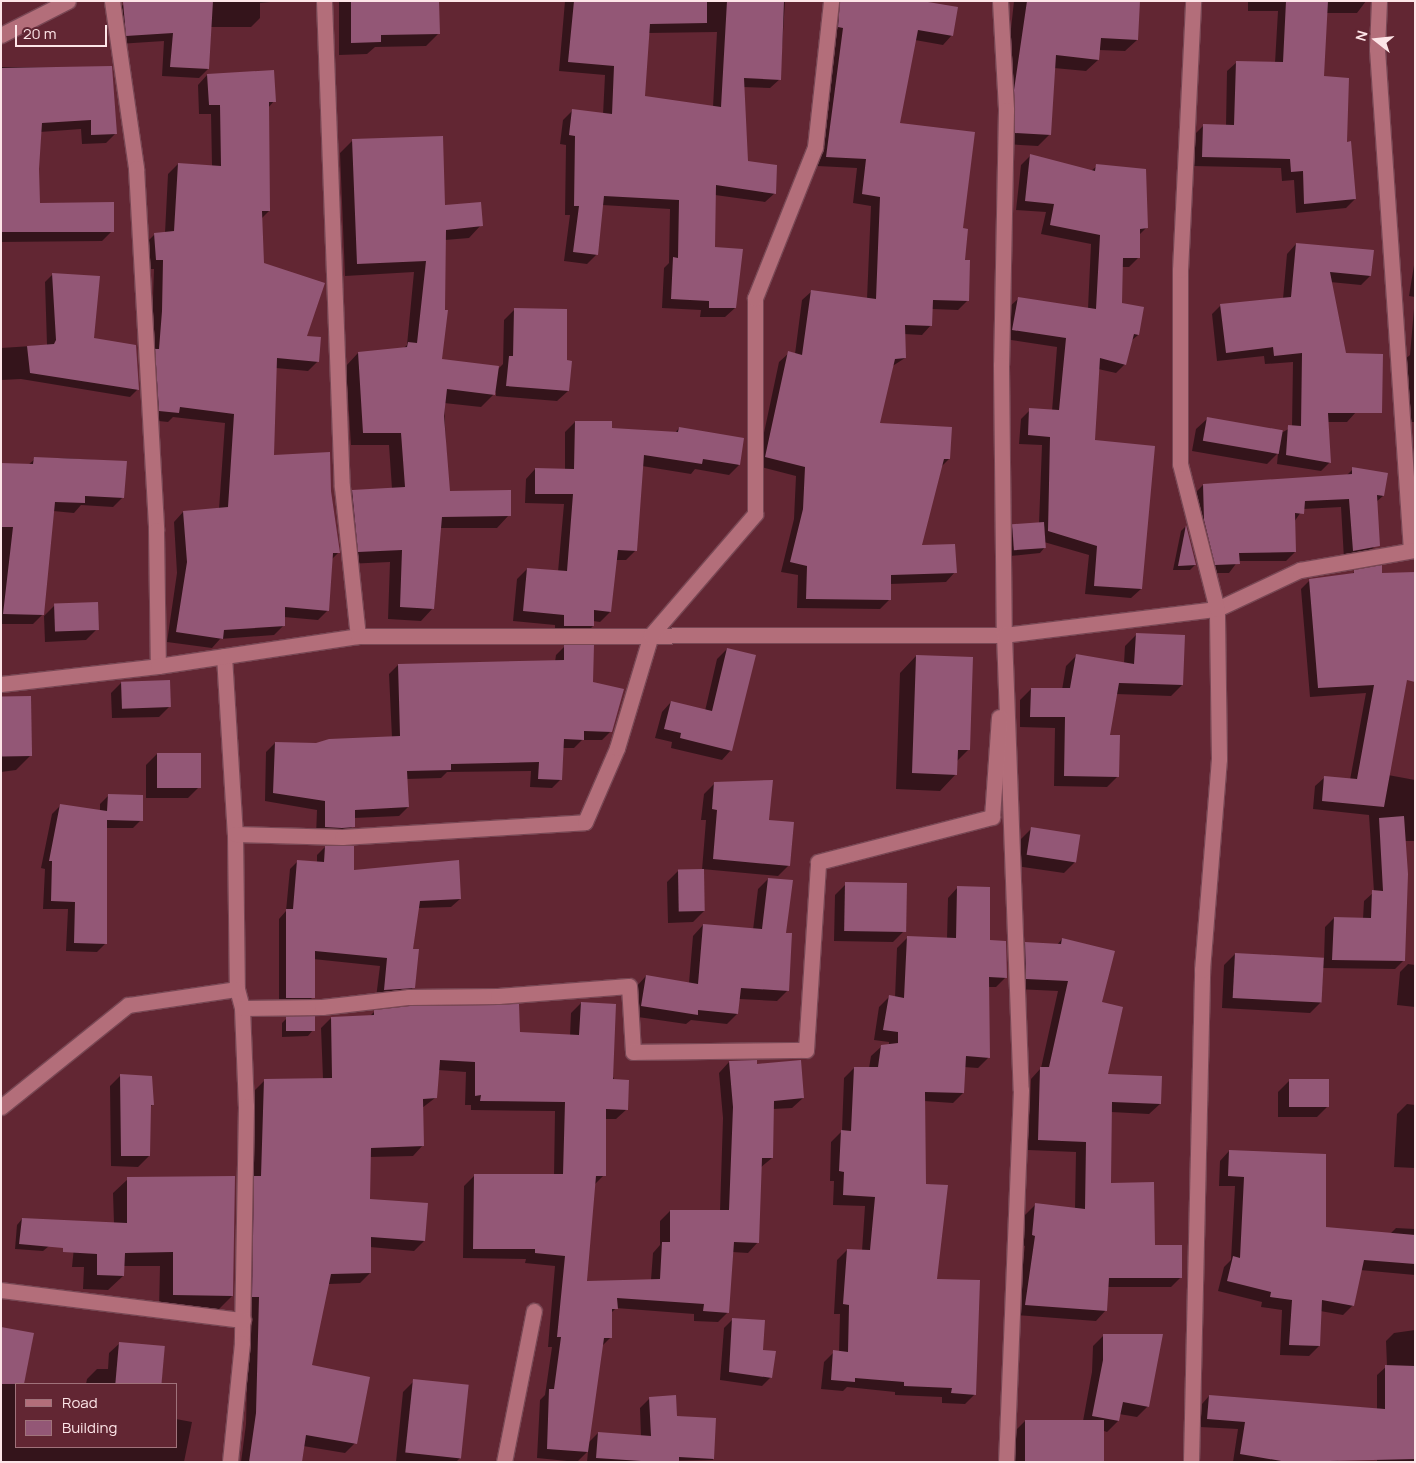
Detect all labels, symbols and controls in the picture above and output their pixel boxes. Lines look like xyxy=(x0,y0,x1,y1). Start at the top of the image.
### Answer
scale bar xyxy=(18,15,110,47)
north arrow xyxy=(1351,15,1401,65)
text: 20 m xyxy=(23,23,56,44)
text: N xyxy=(1351,28,1372,43)
legend xyxy=(15,1383,178,1448)
text: Road xyxy=(62,1392,98,1413)
text: Building xyxy=(62,1417,117,1438)

